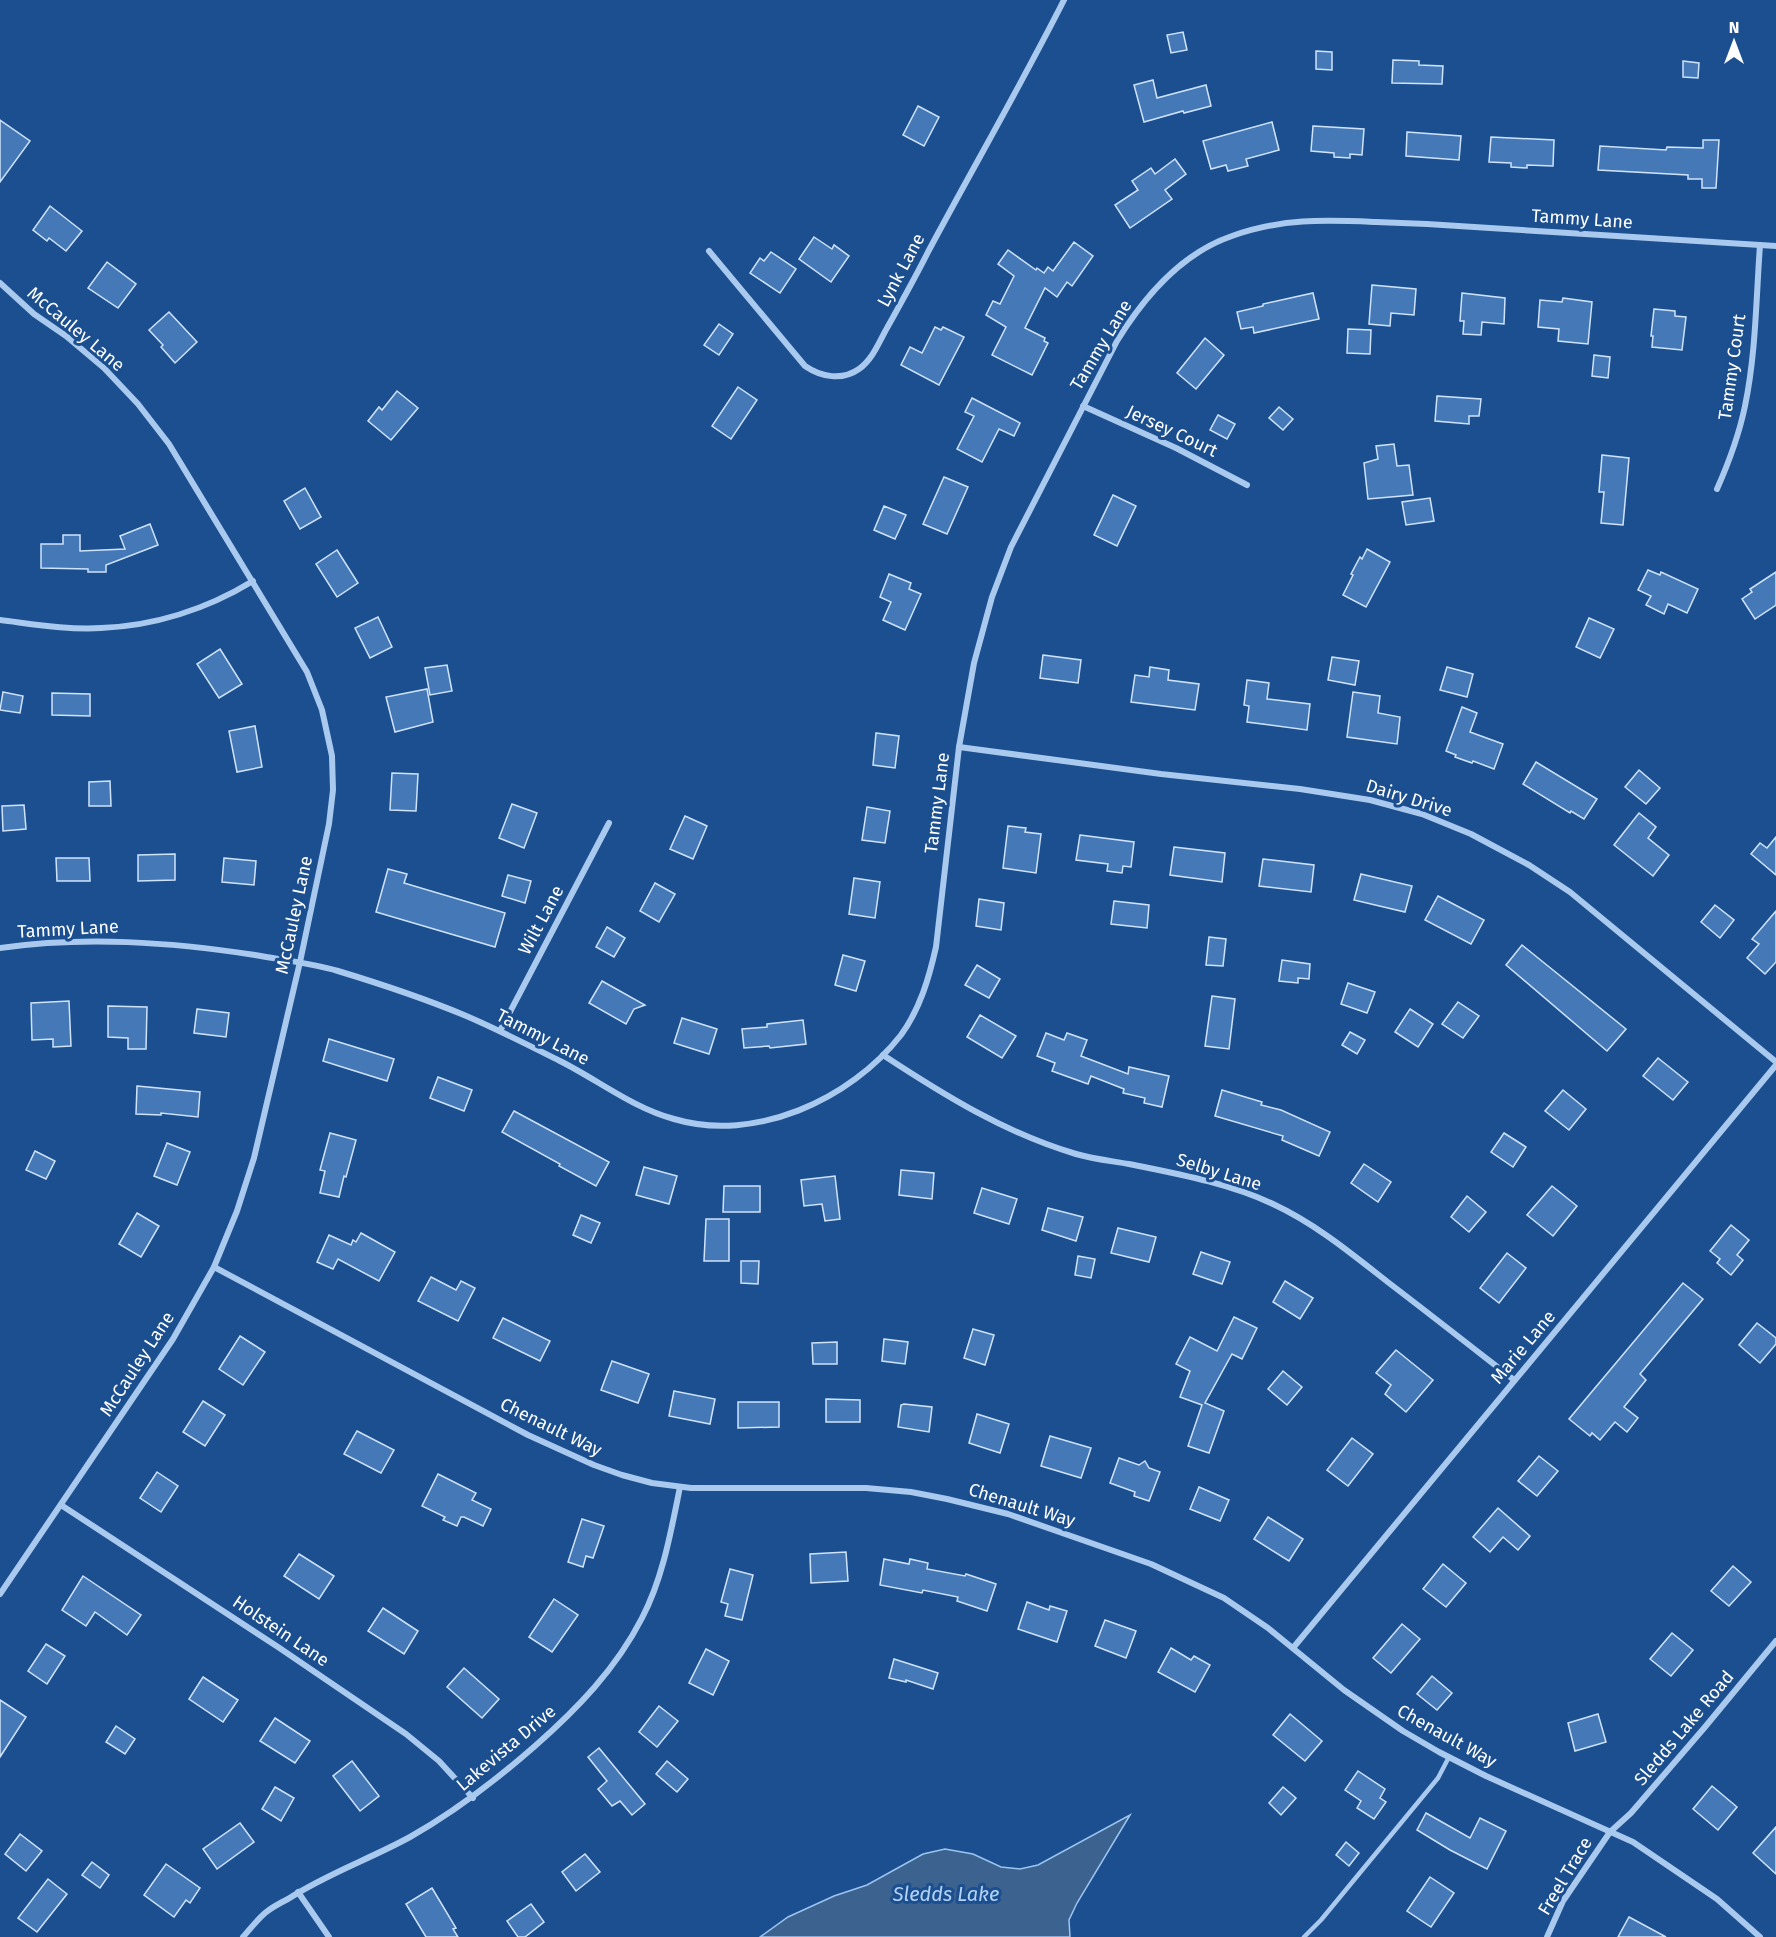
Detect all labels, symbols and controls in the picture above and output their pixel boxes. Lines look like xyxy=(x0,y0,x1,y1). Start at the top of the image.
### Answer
north arrow xyxy=(1704,12,1764,72)
text: N xyxy=(1729,18,1739,37)
street label: Tammy Lane xyxy=(1531,204,1633,234)
street label: Lynk Lane xyxy=(872,229,930,311)
street label: McCauley Lane xyxy=(23,282,129,376)
street label: Tammy Lane xyxy=(1065,296,1137,394)
street label: Tammy Court xyxy=(1714,312,1750,421)
street label: Jersey Court xyxy=(1123,400,1221,462)
street label: Tammy Lane xyxy=(920,751,954,855)
street label: Dairy Drive xyxy=(1363,774,1455,822)
street label: McCauley Lane xyxy=(271,854,317,976)
street label: Wilt Lane xyxy=(514,882,568,958)
street label: Tammy Lane xyxy=(17,915,119,943)
street label: Tammy Lane xyxy=(493,1004,593,1070)
street label: Selby Lane xyxy=(1174,1149,1264,1195)
street label: Marie Lane xyxy=(1486,1306,1560,1388)
street label: McCauley Lane xyxy=(95,1308,179,1420)
street label: Chenault Way xyxy=(497,1393,606,1461)
street label: Chenault Way xyxy=(966,1478,1078,1532)
street label: Holstein Lane xyxy=(229,1591,333,1671)
street label: Sledds Lake Road xyxy=(1630,1666,1738,1790)
street label: Lakevista Drive xyxy=(452,1700,560,1796)
street label: Chenault Way xyxy=(1393,1700,1501,1772)
street label: Freel Trace xyxy=(1533,1833,1597,1919)
water label: Sledds Lake xyxy=(892,1882,999,1906)

